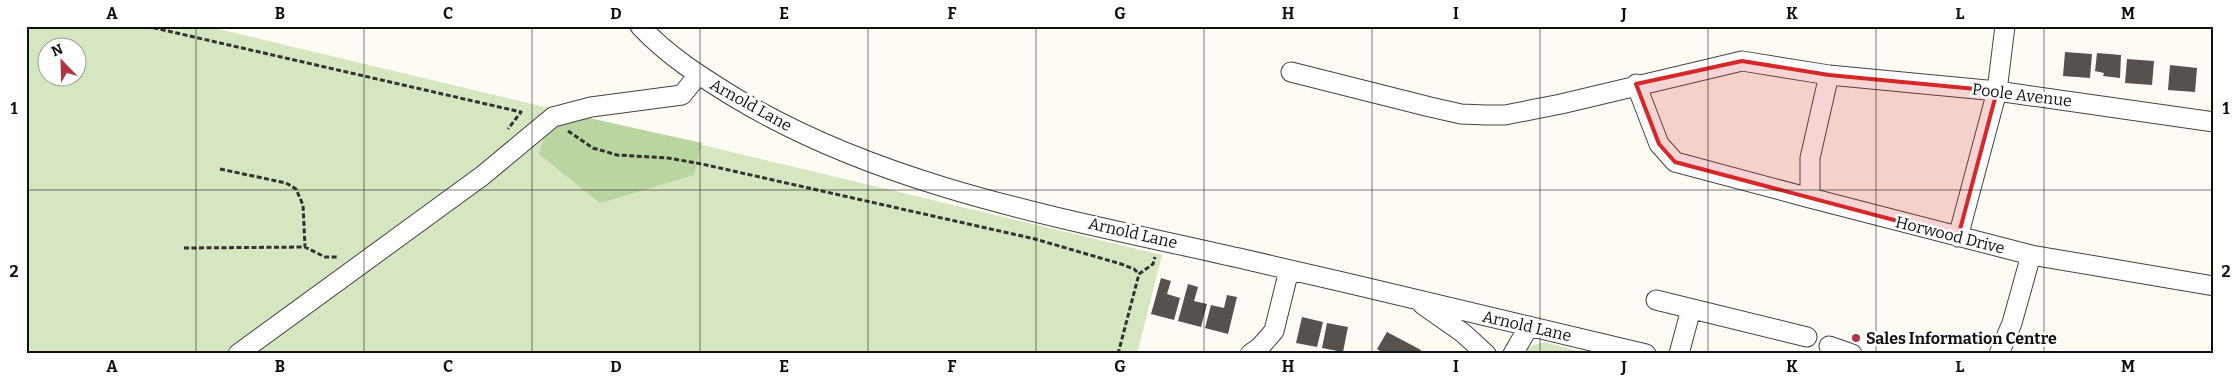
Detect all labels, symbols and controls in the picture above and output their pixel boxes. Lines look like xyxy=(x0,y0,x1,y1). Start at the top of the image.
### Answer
text: A xyxy=(106,4,118,23)
text: B xyxy=(275,4,285,23)
text: C xyxy=(443,4,453,23)
text: D xyxy=(610,4,622,23)
text: E xyxy=(779,4,789,23)
text: F xyxy=(948,4,957,23)
text: G xyxy=(1114,4,1126,23)
text: H xyxy=(1282,4,1295,23)
text: I xyxy=(1453,4,1459,23)
text: J xyxy=(1620,4,1627,23)
text: K xyxy=(1786,4,1798,23)
text: L xyxy=(1956,4,1965,23)
text: M xyxy=(2121,4,2135,23)
north arrow xyxy=(38,38,88,88)
text: N xyxy=(49,40,66,60)
street label: Arnold Lane xyxy=(707,75,795,135)
street label: Poole Avenue xyxy=(1971,79,2073,111)
text: 1 xyxy=(11,99,18,118)
text: 1 xyxy=(2223,99,2230,118)
street label: Horwood Drive xyxy=(1893,212,2007,258)
street label: Arnold Lane xyxy=(1087,214,1179,252)
text: 2 xyxy=(9,262,19,281)
text: 2 xyxy=(2221,262,2231,281)
street label: Arnold Lane xyxy=(1481,307,1573,345)
place label: Sales Information Centre xyxy=(1866,329,2057,348)
marker: Sales Information Centre xyxy=(1850,332,1862,344)
text: A xyxy=(106,357,118,376)
text: B xyxy=(275,357,285,376)
text: C xyxy=(443,357,453,376)
text: D xyxy=(610,357,622,376)
text: E xyxy=(779,357,789,376)
text: F xyxy=(948,357,957,376)
text: G xyxy=(1114,357,1126,376)
text: H xyxy=(1282,357,1295,376)
text: I xyxy=(1453,357,1459,376)
text: J xyxy=(1620,357,1627,376)
text: K xyxy=(1786,357,1798,376)
text: L xyxy=(1956,357,1965,376)
text: M xyxy=(2121,357,2135,376)

